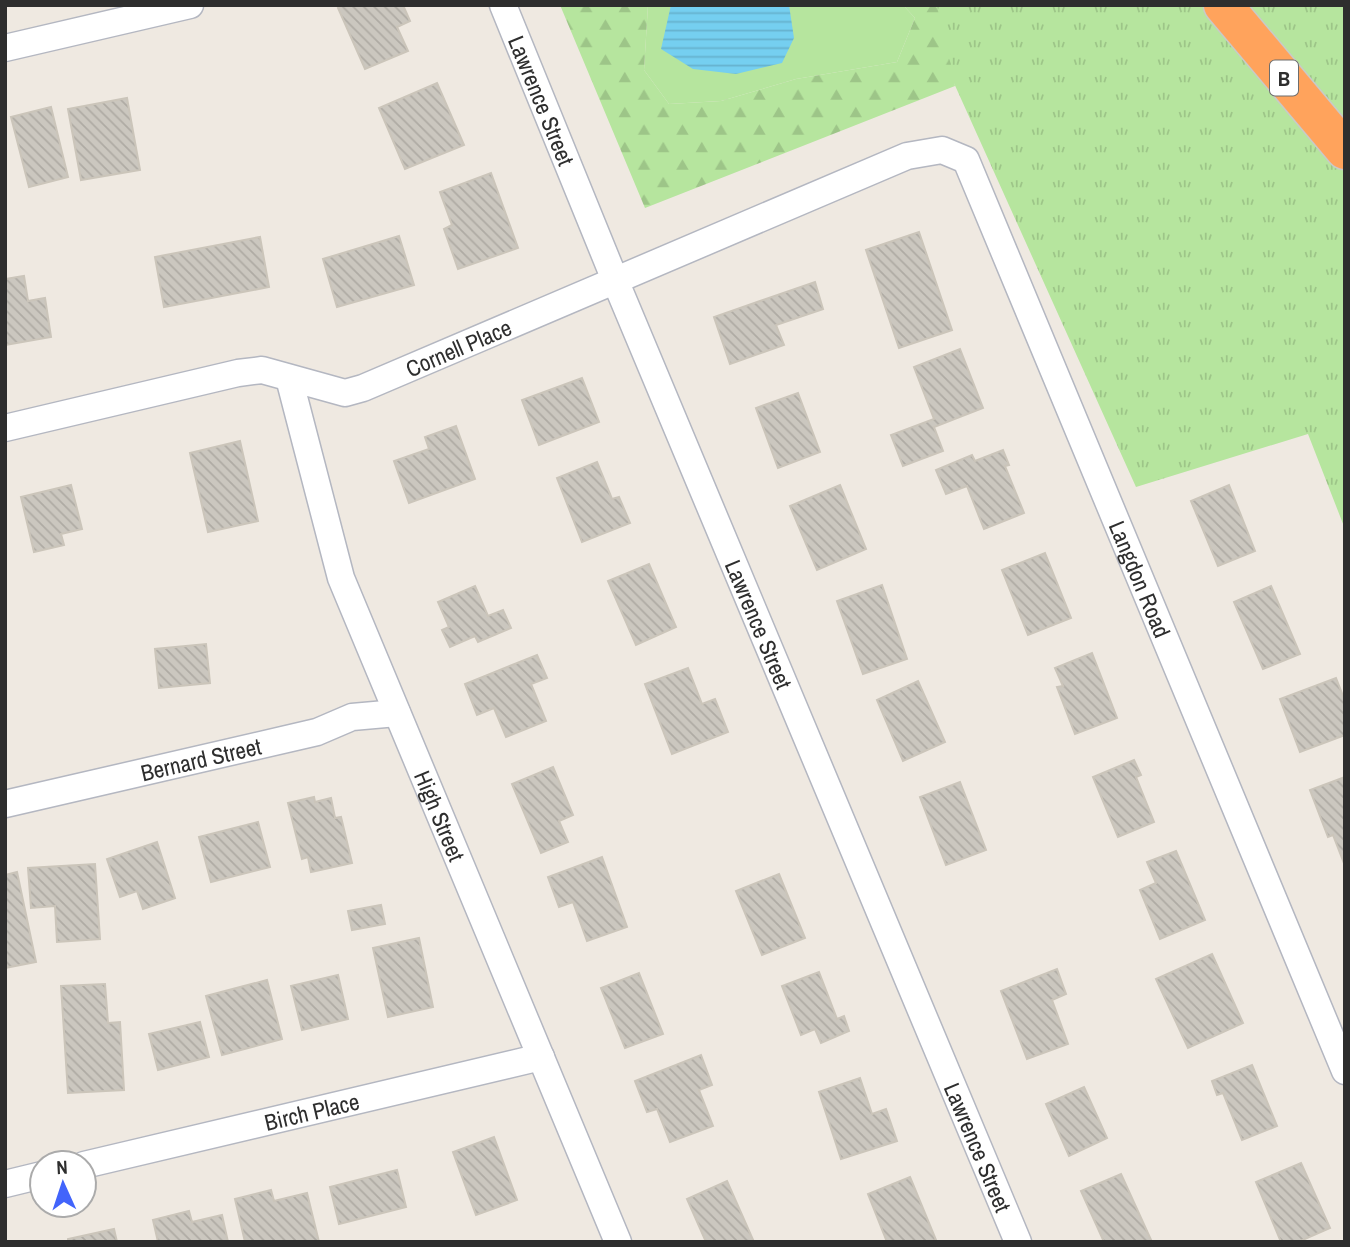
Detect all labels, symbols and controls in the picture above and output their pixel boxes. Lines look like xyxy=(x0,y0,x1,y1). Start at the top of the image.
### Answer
street label: Lawrence Street xyxy=(502,31,582,170)
road number: B xyxy=(1270,60,1298,96)
street label: Cornell Place xyxy=(401,311,516,384)
street label: Langdon Road xyxy=(1102,516,1178,642)
street label: Lawrence Street xyxy=(718,555,800,693)
street label: Bernard Street xyxy=(138,730,264,788)
street label: High Street xyxy=(407,765,473,866)
street label: Lawrence Street xyxy=(937,1078,1019,1216)
street label: Birch Place xyxy=(261,1085,362,1137)
north arrow xyxy=(28,1149,98,1219)
text: N xyxy=(56,1154,68,1180)

